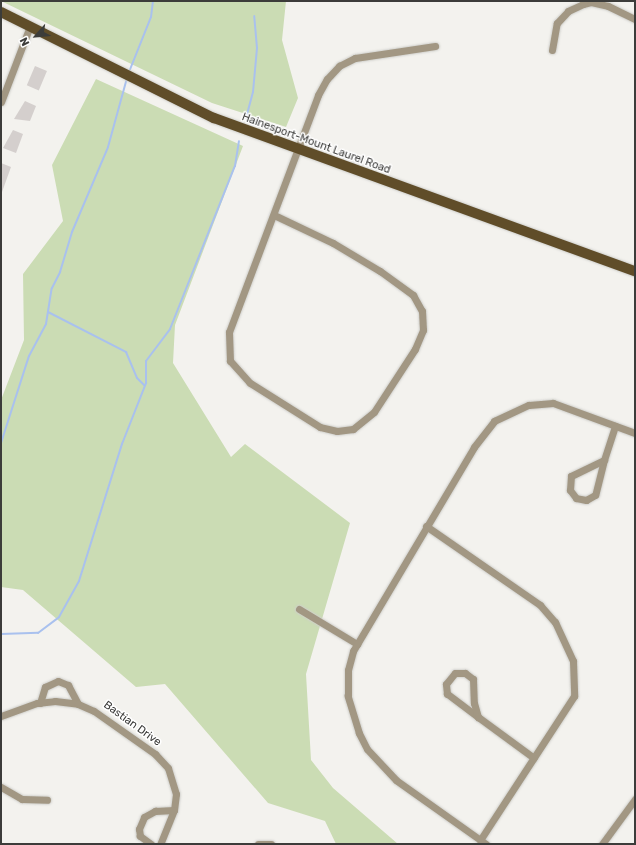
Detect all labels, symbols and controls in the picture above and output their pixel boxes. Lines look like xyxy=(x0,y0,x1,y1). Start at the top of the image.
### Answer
north arrow xyxy=(16,16,56,56)
text: N xyxy=(17,35,32,48)
street label: Hainesport-Mount Laurel Road xyxy=(240,111,392,177)
street label: Bastian Drive xyxy=(101,699,163,749)

